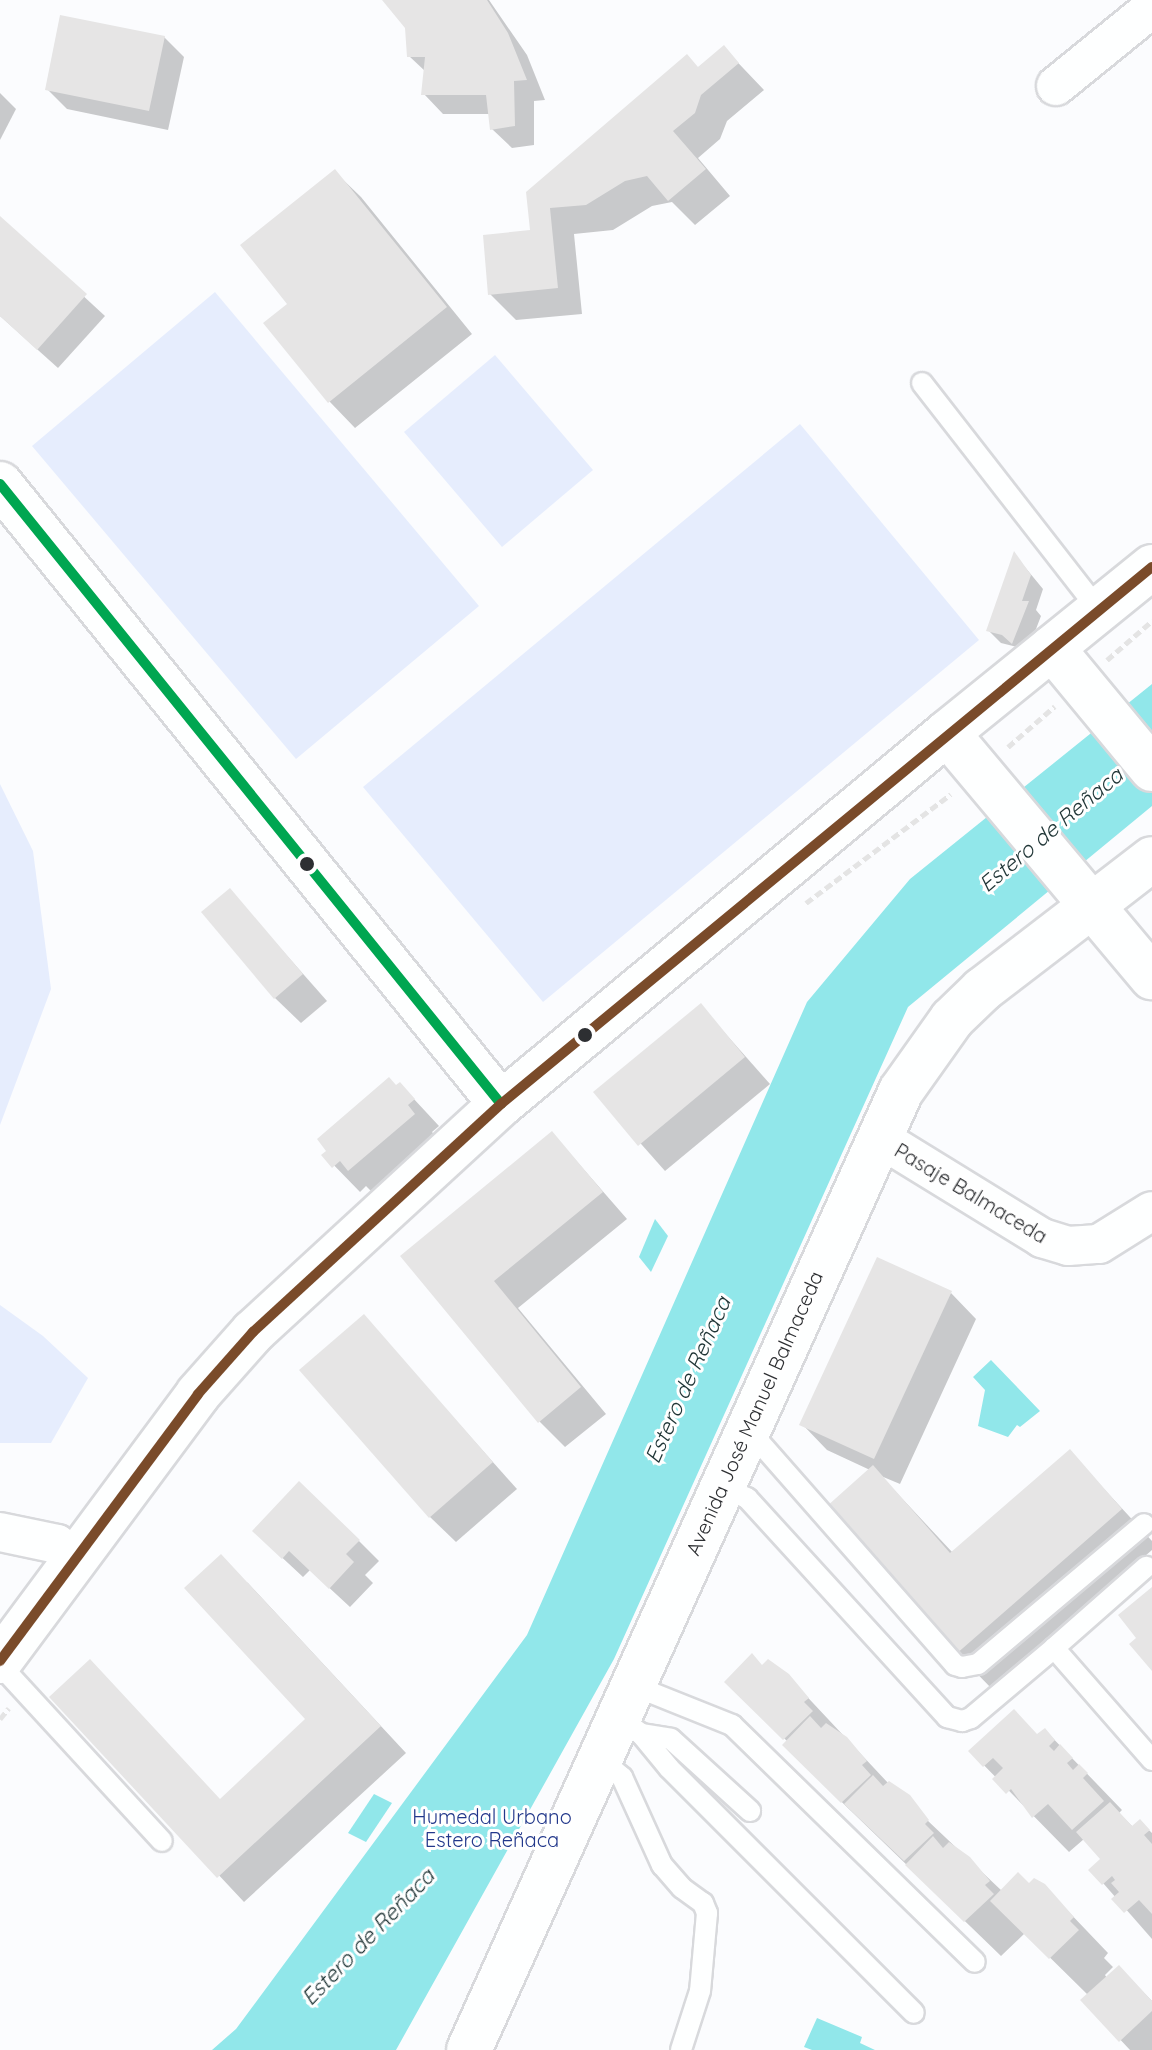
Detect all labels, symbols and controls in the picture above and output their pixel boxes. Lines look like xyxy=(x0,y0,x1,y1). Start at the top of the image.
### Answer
water label: Estero de Reñaca xyxy=(974,762,1128,898)
unlabelled marker xyxy=(299,856,315,872)
unlabelled marker xyxy=(577,1027,593,1043)
street label: Pasaje Balmaceda xyxy=(890,1138,1052,1248)
street label: Avenida José Manuel Balmaceda xyxy=(680,1267,828,1559)
water label: Estero de Reñaca xyxy=(639,1293,737,1467)
park label: Humedal Urbano Estero Reñaca xyxy=(412,1804,572,1851)
water label: Estero de Reñaca xyxy=(296,1863,440,2011)

